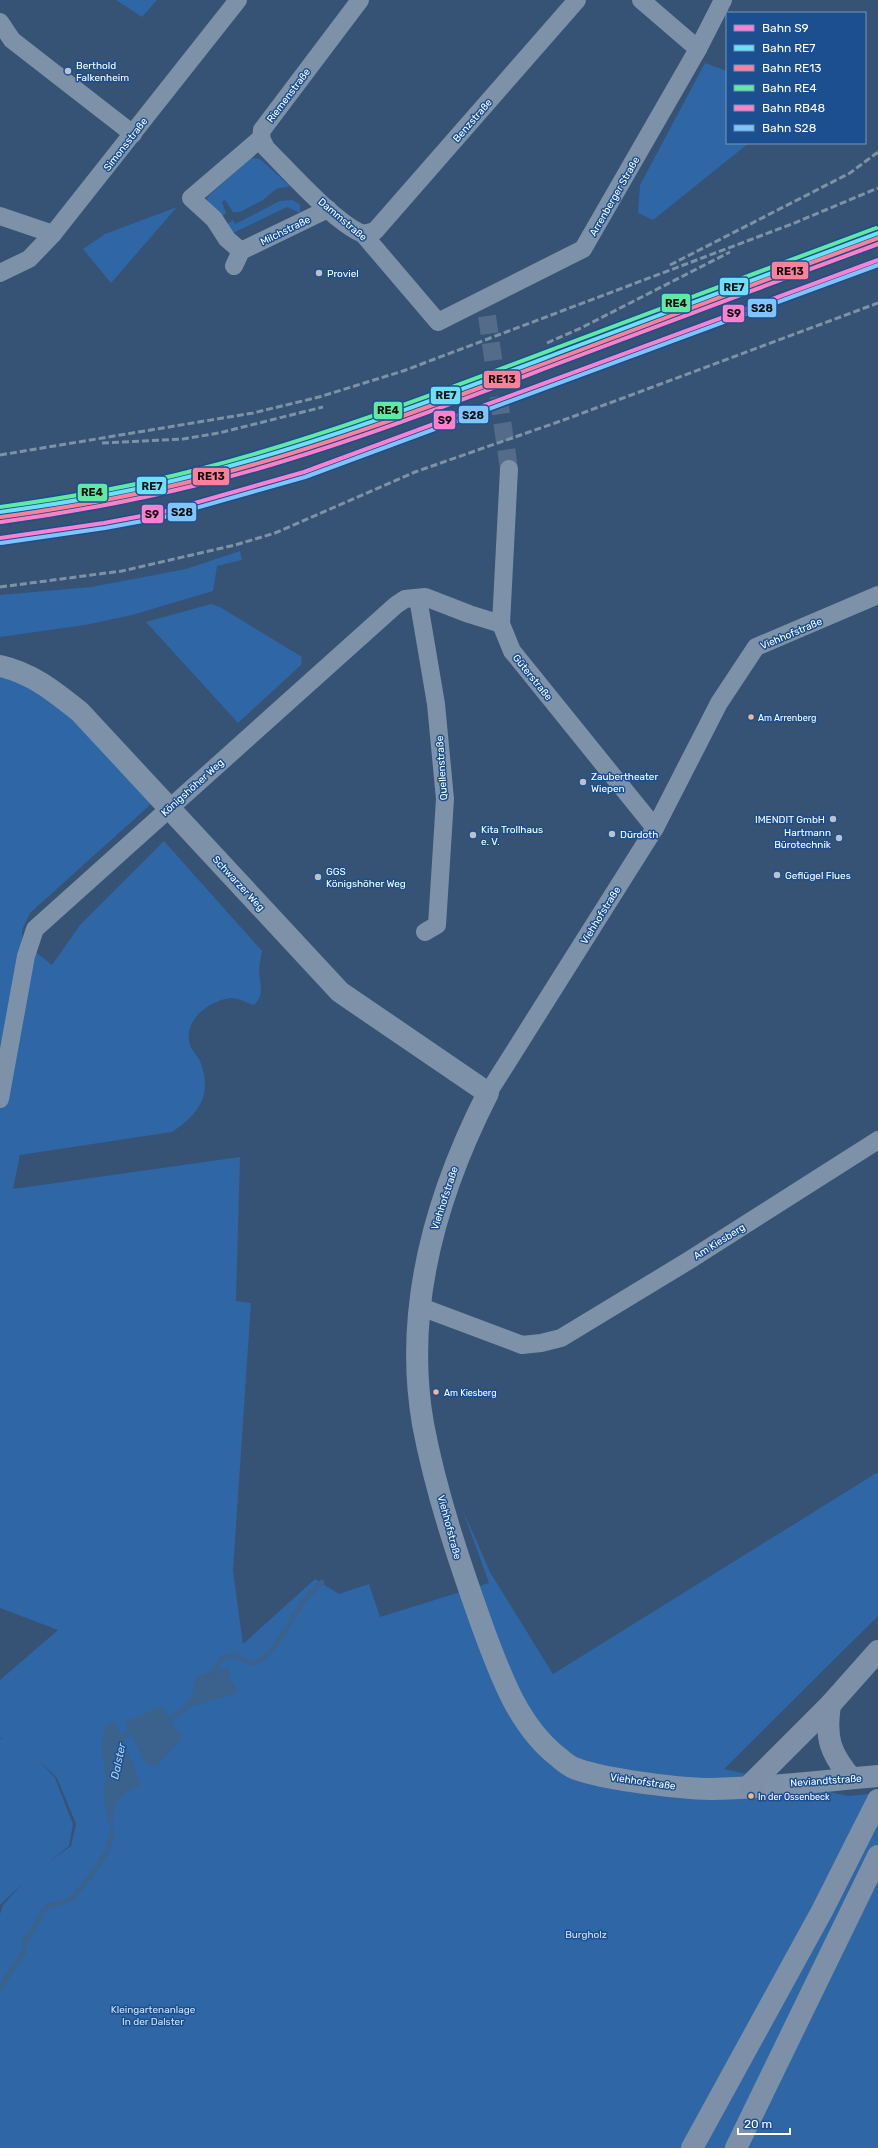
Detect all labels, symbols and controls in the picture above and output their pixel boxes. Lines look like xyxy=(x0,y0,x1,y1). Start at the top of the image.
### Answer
legend xyxy=(726,12,866,144)
text: Bahn S9 xyxy=(762,21,809,35)
text: Bahn RE7 xyxy=(762,41,815,55)
place label: Berthold Falkenheim xyxy=(76,60,129,84)
text: Bahn RE13 xyxy=(762,61,822,75)
marker: Berthold Falkenheim xyxy=(63,66,73,76)
street label: Riemenstraße xyxy=(264,66,313,125)
text: Bahn RE4 xyxy=(762,81,817,95)
street label: Benzstraße xyxy=(451,96,495,145)
text: Bahn RB48 xyxy=(762,101,825,115)
street label: Simonsstraße xyxy=(101,115,151,174)
text: Bahn S28 xyxy=(762,121,816,135)
street label: Arrenberger Straße xyxy=(587,154,643,238)
street label: Dammstraße xyxy=(316,196,369,244)
street label: Milchstraße xyxy=(258,213,313,248)
line badge: RE13 xyxy=(771,261,809,280)
text: RE13 xyxy=(776,265,804,278)
marker: Proviel xyxy=(314,268,324,278)
place label: Proviel xyxy=(327,268,359,280)
line badge: RE7 xyxy=(719,277,749,296)
text: RE7 xyxy=(724,281,745,294)
line badge: RE4 xyxy=(661,293,691,313)
text: RE4 xyxy=(665,297,688,310)
line badge: S28 xyxy=(747,298,777,318)
text: S28 xyxy=(751,302,773,315)
line badge: S9 xyxy=(722,304,745,323)
text: S9 xyxy=(727,307,741,320)
line badge: RE13 xyxy=(483,370,521,389)
text: RE13 xyxy=(488,373,516,386)
line badge: RE7 xyxy=(430,386,461,405)
text: RE7 xyxy=(436,389,457,402)
line badge: RE4 xyxy=(373,401,403,420)
text: RE4 xyxy=(377,404,400,417)
line badge: S28 xyxy=(458,405,489,424)
text: S28 xyxy=(462,409,484,422)
line badge: S9 xyxy=(433,410,456,430)
text: S9 xyxy=(438,414,452,427)
line badge: RE13 xyxy=(192,467,230,486)
text: RE13 xyxy=(197,470,225,483)
line badge: RE7 xyxy=(136,476,167,495)
text: RE7 xyxy=(142,480,163,493)
line badge: RE4 xyxy=(77,483,108,502)
text: RE4 xyxy=(81,486,104,499)
line badge: S28 xyxy=(167,502,197,522)
line badge: S9 xyxy=(141,504,164,524)
text: S28 xyxy=(171,506,193,519)
text: S9 xyxy=(145,508,159,521)
street label: Viehhofstraße xyxy=(759,615,824,652)
street label: Güterstraße xyxy=(510,652,555,703)
marker: Am Arrenberg xyxy=(746,712,756,722)
place label: Am Arrenberg xyxy=(758,713,816,723)
street label: Quellenstraße xyxy=(434,735,450,801)
street label: Königshöher Weg xyxy=(159,757,226,819)
place label: Zaubertheater Wiepen xyxy=(591,771,658,795)
marker: Zaubertheater Wiepen xyxy=(578,777,588,787)
place label: IMENDIT GmbH xyxy=(755,814,825,826)
marker: IMENDIT GmbH xyxy=(828,814,838,824)
place label: Kita Trollhaus e. V. xyxy=(481,824,543,848)
place label: Hartmann Bürotechnik xyxy=(774,827,832,851)
marker: Dürdoth xyxy=(607,829,617,839)
place label: Dürdoth xyxy=(620,829,658,841)
marker: Kita Trollhaus e. V. xyxy=(468,830,478,840)
marker: Hartmann Bürotechnik xyxy=(834,833,844,843)
street label: Schwarzer Weg xyxy=(210,854,267,914)
place label: GGS Königshöher Weg xyxy=(326,866,406,890)
marker: Geflügel Flues xyxy=(772,870,782,880)
place label: Geflügel Flues xyxy=(785,870,851,882)
marker: GGS Königshöher Weg xyxy=(313,872,323,882)
street label: Viehhofstraße xyxy=(578,884,624,947)
street label: Viehhofstraße xyxy=(429,1165,461,1232)
street label: Am Kiesberg xyxy=(692,1221,747,1262)
marker: Am Kiesberg xyxy=(431,1387,441,1397)
place label: Am Kiesberg xyxy=(444,1388,497,1398)
street label: Viehhofstraße xyxy=(435,1494,463,1561)
water label: Dalster xyxy=(108,1741,129,1780)
street label: Viehhofstraße xyxy=(609,1771,677,1793)
street label: Neviandtstraße xyxy=(790,1772,863,1789)
marker: In der Ossenbeck xyxy=(746,1791,756,1801)
place label: In der Ossenbeck xyxy=(758,1792,830,1802)
park label: Burgholz xyxy=(565,1929,607,1941)
park label: Kleingartenanlage In der Dalster xyxy=(111,2004,196,2028)
scale bar xyxy=(738,2110,790,2136)
text: 20 m xyxy=(744,2117,772,2131)

